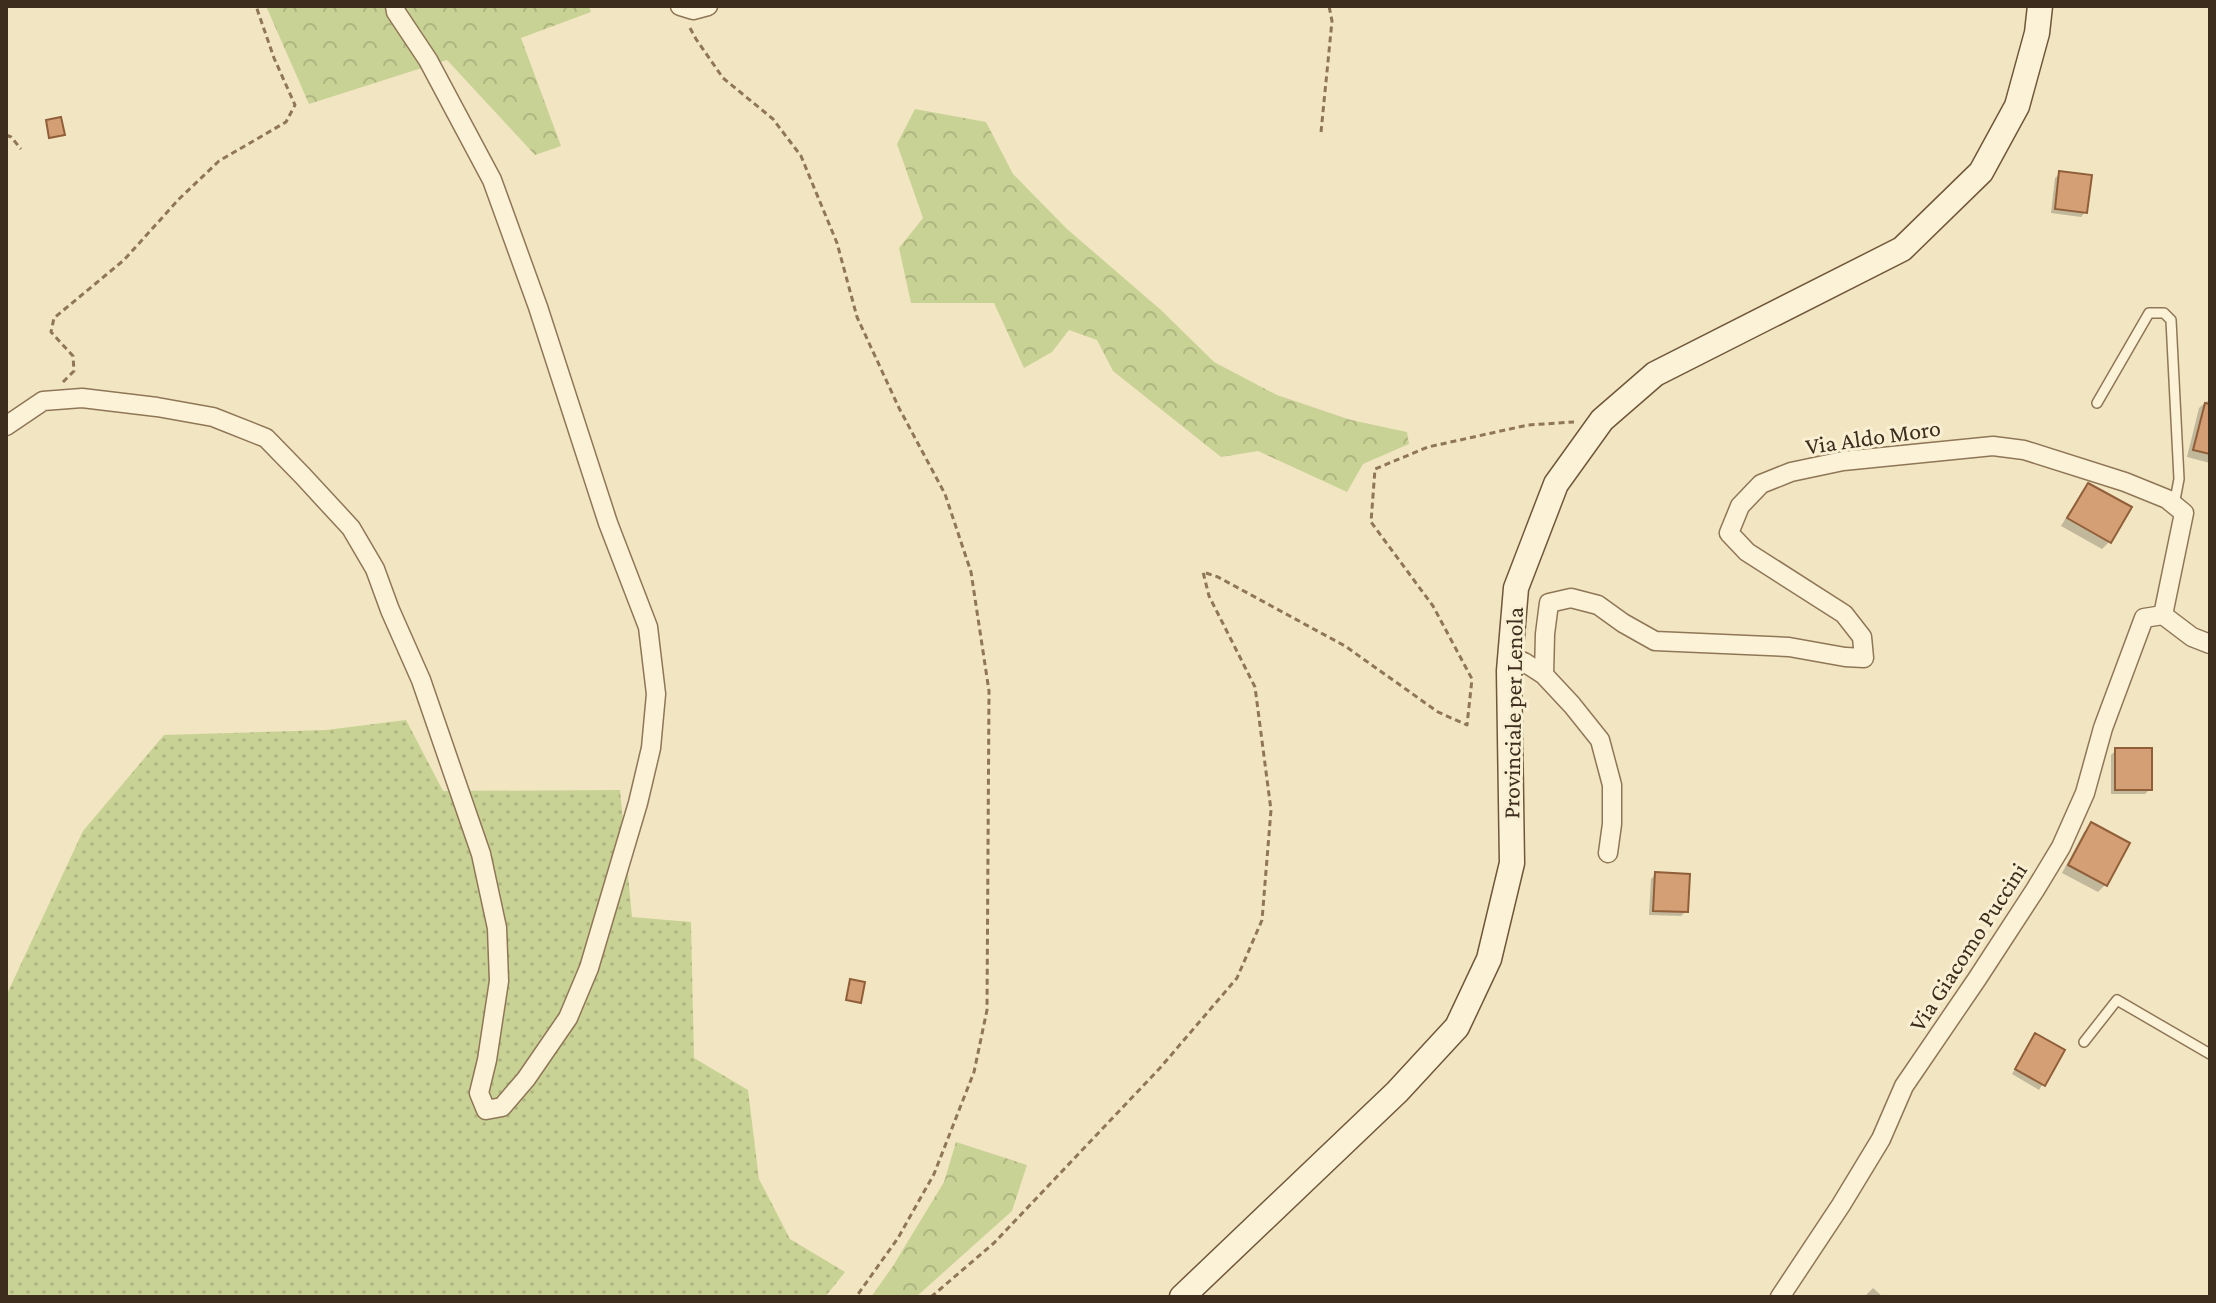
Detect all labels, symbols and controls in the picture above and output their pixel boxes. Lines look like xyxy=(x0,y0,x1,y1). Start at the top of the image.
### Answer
street label: Via Aldo Moro xyxy=(1804,414,1942,459)
street label: Provinciale per Lenola xyxy=(1497,607,1528,819)
street label: Via Giacomo Puccini xyxy=(1903,857,2032,1036)

